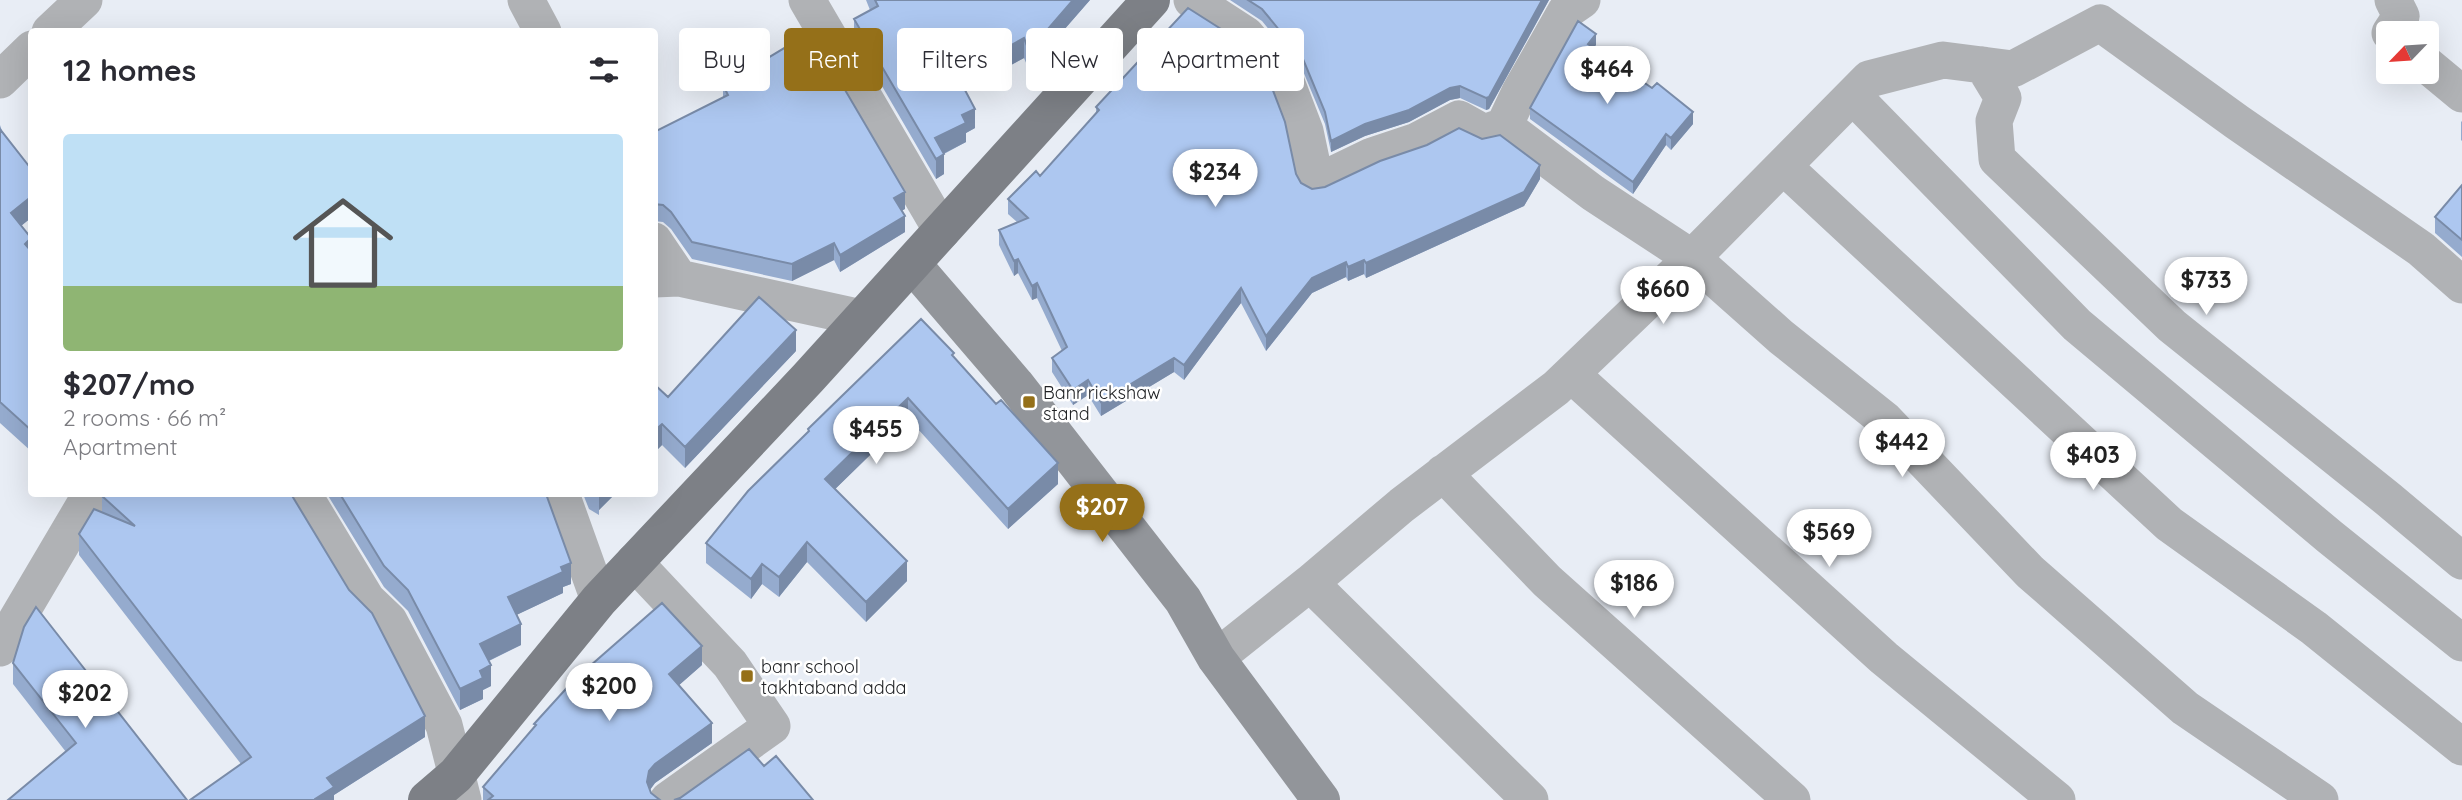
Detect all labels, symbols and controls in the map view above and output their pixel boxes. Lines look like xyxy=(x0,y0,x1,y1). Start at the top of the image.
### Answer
north arrow xyxy=(2376,21,2440,84)
map controls xyxy=(2376,21,2439,84)
chip: Buy xyxy=(679,28,770,91)
chip: Rent xyxy=(784,28,883,91)
chip: Filters xyxy=(897,28,1012,91)
chip: New xyxy=(1026,28,1123,91)
chip: Apartment xyxy=(1137,28,1304,91)
pin: $464 xyxy=(1566,46,1648,106)
text: 12 homes xyxy=(63,51,196,89)
icon: filters xyxy=(585,51,623,89)
text: $464 xyxy=(1580,54,1634,83)
pin: $234 xyxy=(1174,150,1256,209)
text: $234 xyxy=(1189,157,1241,186)
icon: home xyxy=(280,180,406,306)
pin: $733 xyxy=(2165,258,2247,317)
text: $733 xyxy=(2180,265,2232,294)
pin: $660 xyxy=(1622,266,1704,326)
text: $660 xyxy=(1636,274,1690,303)
text: $207/mo xyxy=(63,365,195,403)
place label: Banr rickshaw stand xyxy=(1043,381,1161,425)
marker: Banr rickshaw stand xyxy=(1021,394,1037,410)
text: 2 rooms · 66 m² xyxy=(63,403,226,432)
pin: $455 xyxy=(835,406,917,466)
text: $455 xyxy=(849,414,903,443)
pin: $442 xyxy=(1861,420,1943,479)
text: $442 xyxy=(1875,427,1929,456)
text: Apartment xyxy=(63,432,177,461)
pin: $403 xyxy=(2052,433,2134,492)
text: $403 xyxy=(2066,440,2120,469)
pin: $207 xyxy=(1061,484,1143,544)
text: $207 xyxy=(1076,492,1128,521)
pin: $569 xyxy=(1788,510,1870,569)
text: $569 xyxy=(1803,517,1855,546)
pin: $186 xyxy=(1593,560,1675,620)
text: $186 xyxy=(1610,568,1658,597)
place label: banr school takhtaband adda xyxy=(761,655,906,699)
pin: $200 xyxy=(568,664,650,723)
marker: banr school takhtaband adda xyxy=(739,668,755,684)
pin: $202 xyxy=(44,670,126,730)
text: $200 xyxy=(581,671,637,700)
text: $202 xyxy=(58,678,112,707)

